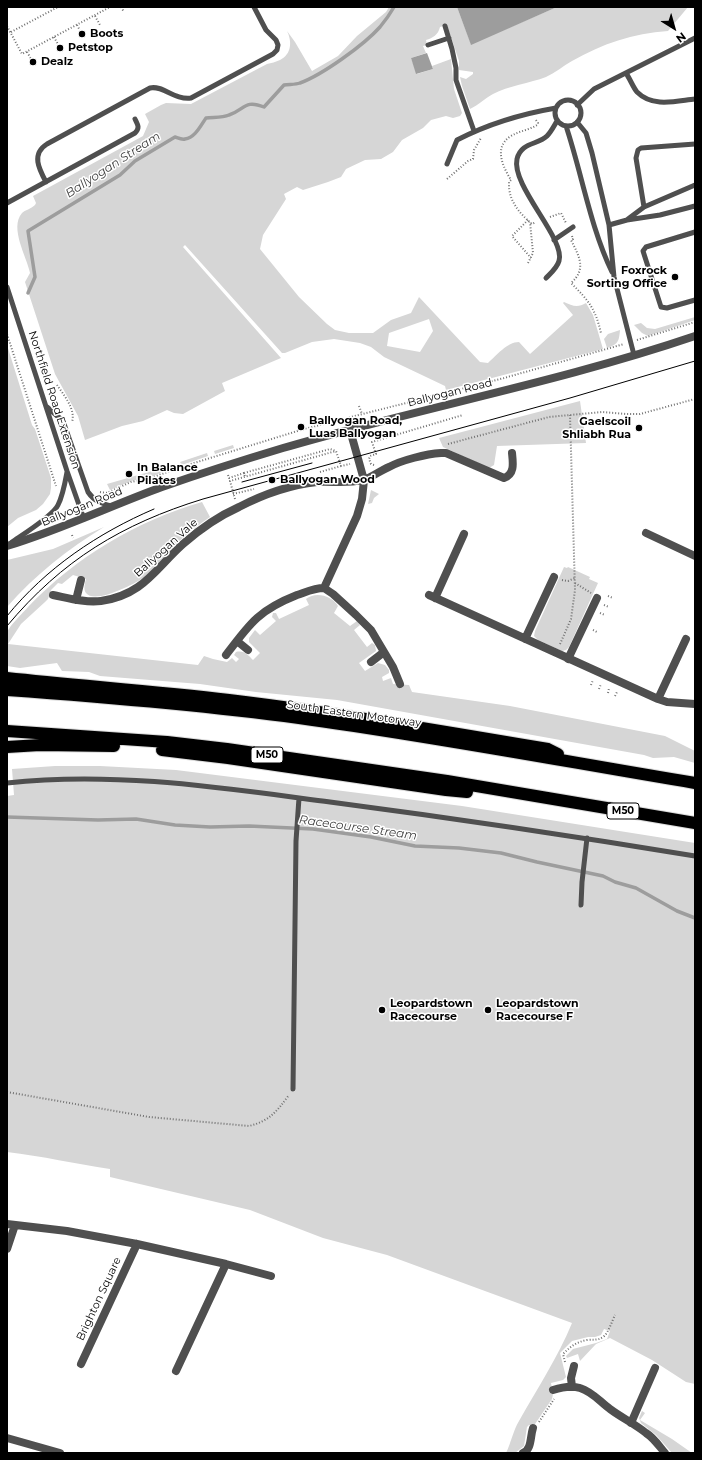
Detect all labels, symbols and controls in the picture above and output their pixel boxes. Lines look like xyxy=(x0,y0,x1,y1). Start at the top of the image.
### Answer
north arrow xyxy=(654,8,694,48)
place label: Boots xyxy=(90,27,123,41)
marker: Boots xyxy=(77,29,87,39)
text: N xyxy=(673,29,689,46)
place label: Petstop xyxy=(68,41,113,55)
marker: Petstop xyxy=(55,43,65,53)
place label: Dealz xyxy=(41,55,73,69)
marker: Dealz xyxy=(28,57,38,67)
water label: Ballyogan Stream xyxy=(63,129,163,201)
place label: Foxrock Sorting Office xyxy=(587,264,667,290)
marker: Foxrock Sorting Office xyxy=(670,272,680,282)
street label: Northfield Road Extension xyxy=(25,329,83,471)
street label: Ballyogan Road xyxy=(406,376,494,410)
place label: Ballyogan Road, Luas Ballyogan xyxy=(309,414,402,440)
place label: Gaelscoil Shliabh Rua xyxy=(562,415,631,441)
marker: Ballyogan Road, Luas Ballyogan xyxy=(296,422,306,432)
marker: Gaelscoil Shliabh Rua xyxy=(634,423,644,433)
place label: In Balance Pilates xyxy=(137,461,198,487)
marker: In Balance Pilates xyxy=(124,469,134,479)
place label: Ballyogan Wood xyxy=(280,473,375,487)
marker: Ballyogan Wood xyxy=(267,475,277,485)
street label: Ballyogan Road xyxy=(39,485,125,529)
street label: Ballyogan Vale xyxy=(132,516,200,580)
street label: South Eastern Motorway xyxy=(286,698,422,730)
road number: M50 xyxy=(251,747,283,763)
road number: M50 xyxy=(607,803,639,819)
water label: Racecourse Stream xyxy=(298,813,418,843)
place label: Leopardstown Racecourse xyxy=(390,997,473,1023)
place label: Leopardstown Racecourse F xyxy=(496,997,579,1023)
marker: Leopardstown Racecourse xyxy=(377,1005,387,1015)
marker: Leopardstown Racecourse F xyxy=(483,1005,493,1015)
street label: Brighton Square xyxy=(74,1255,124,1343)

